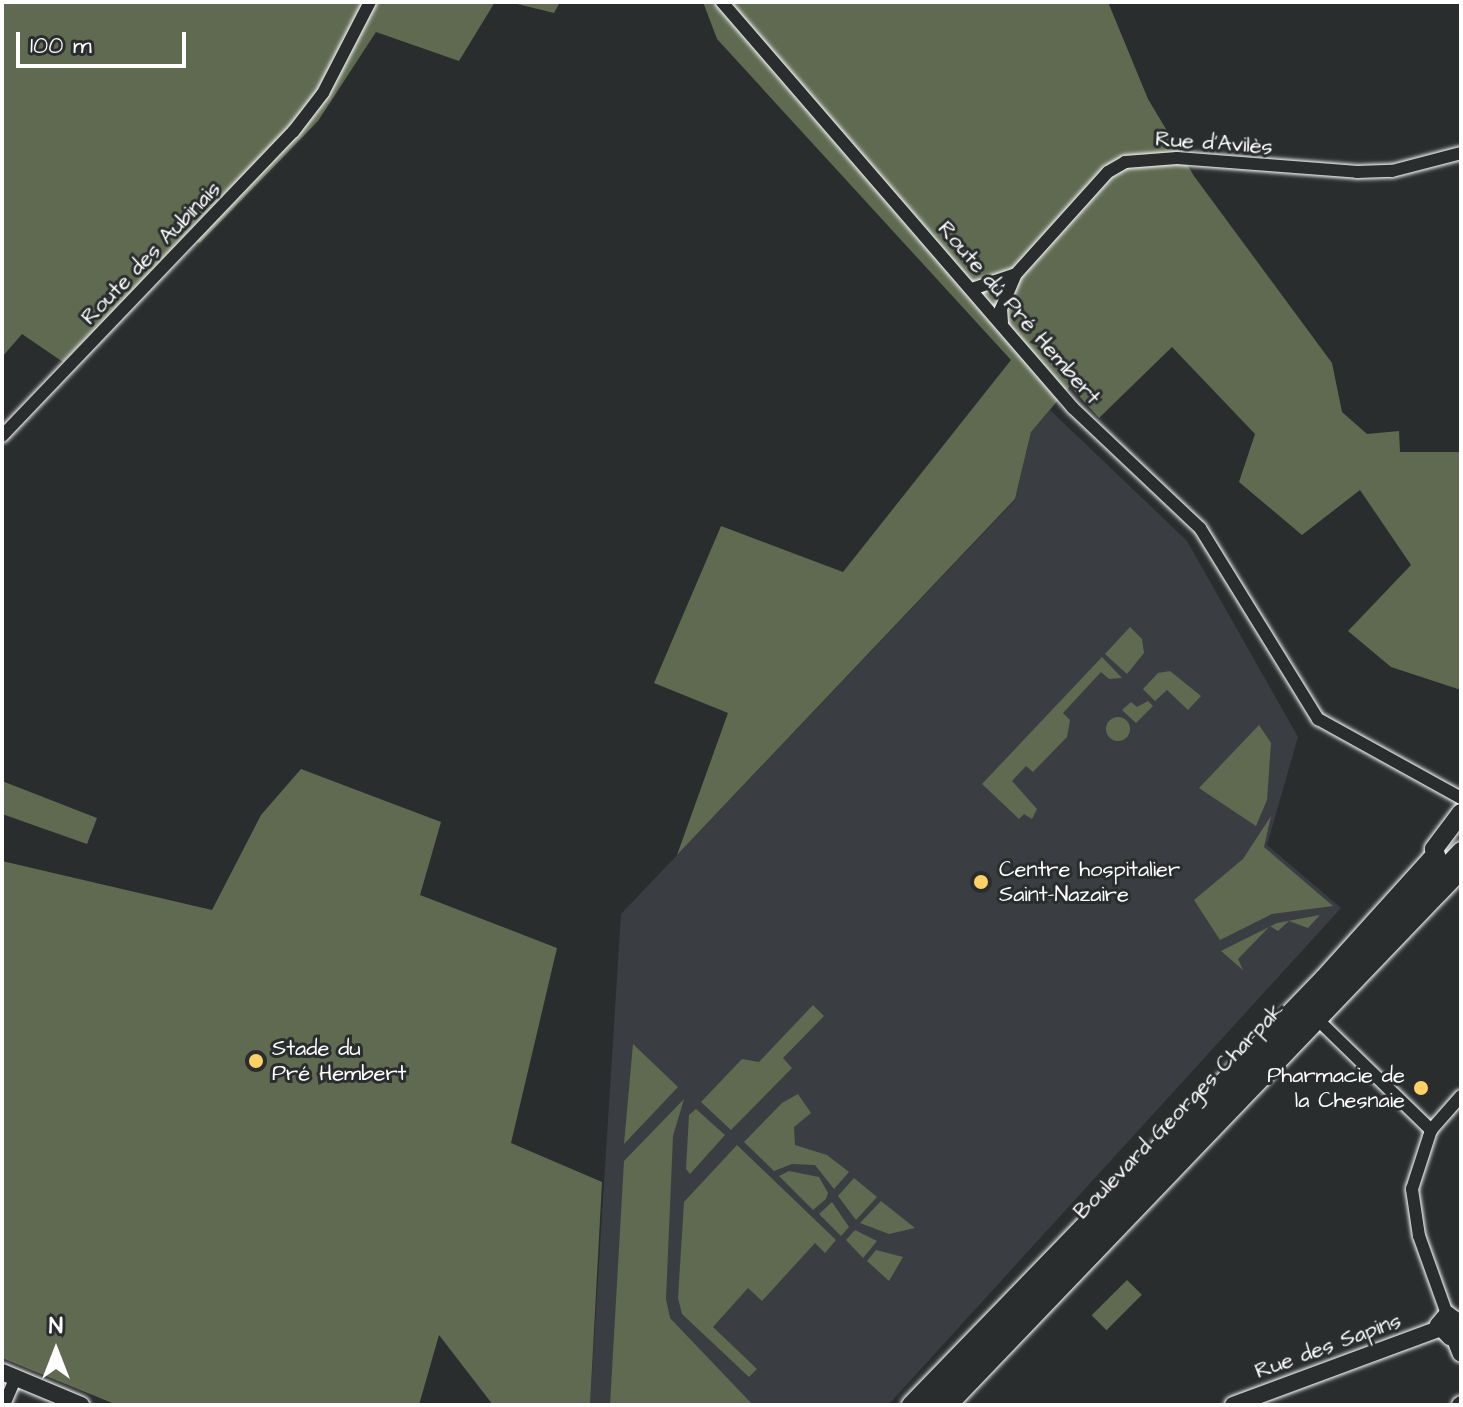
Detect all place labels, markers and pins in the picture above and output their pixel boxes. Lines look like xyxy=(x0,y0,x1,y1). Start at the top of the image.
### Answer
place label: Centre hospitalier Saint-Nazaire xyxy=(999,856,1180,908)
marker: Centre hospitalier Saint-Nazaire xyxy=(970,871,992,893)
place label: Stade du Pré Hembert xyxy=(272,1035,407,1086)
marker: Stade du Pré Hembert xyxy=(247,1052,265,1070)
place label: Pharmacie de la Chesnaie xyxy=(1267,1062,1405,1114)
marker: Pharmacie de la Chesnaie xyxy=(1412,1079,1430,1097)

